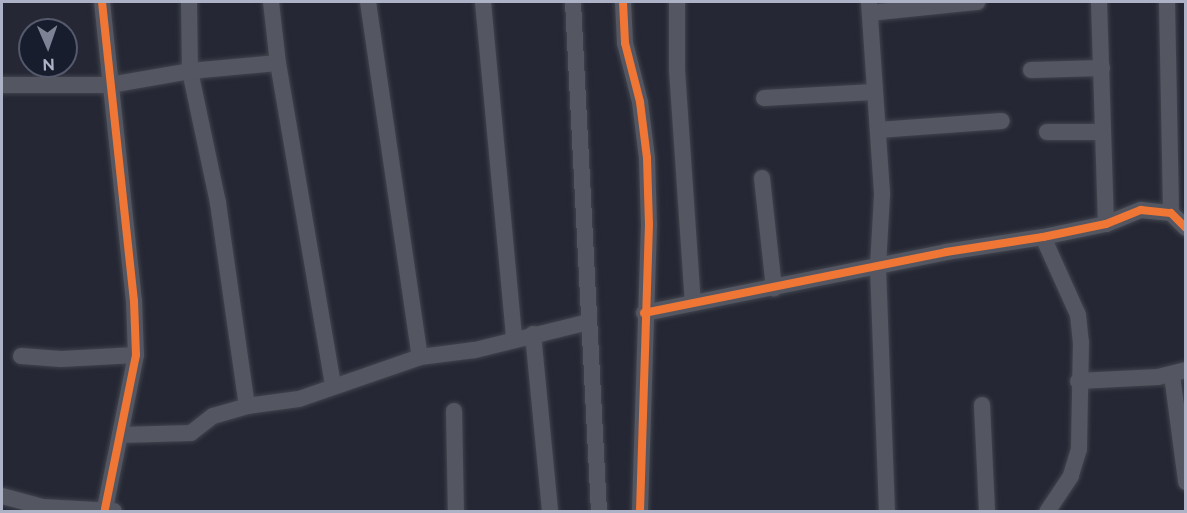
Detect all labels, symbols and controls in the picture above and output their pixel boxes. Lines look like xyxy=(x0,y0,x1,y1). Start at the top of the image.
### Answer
north arrow xyxy=(18,18,78,78)
text: N xyxy=(42,55,55,74)

